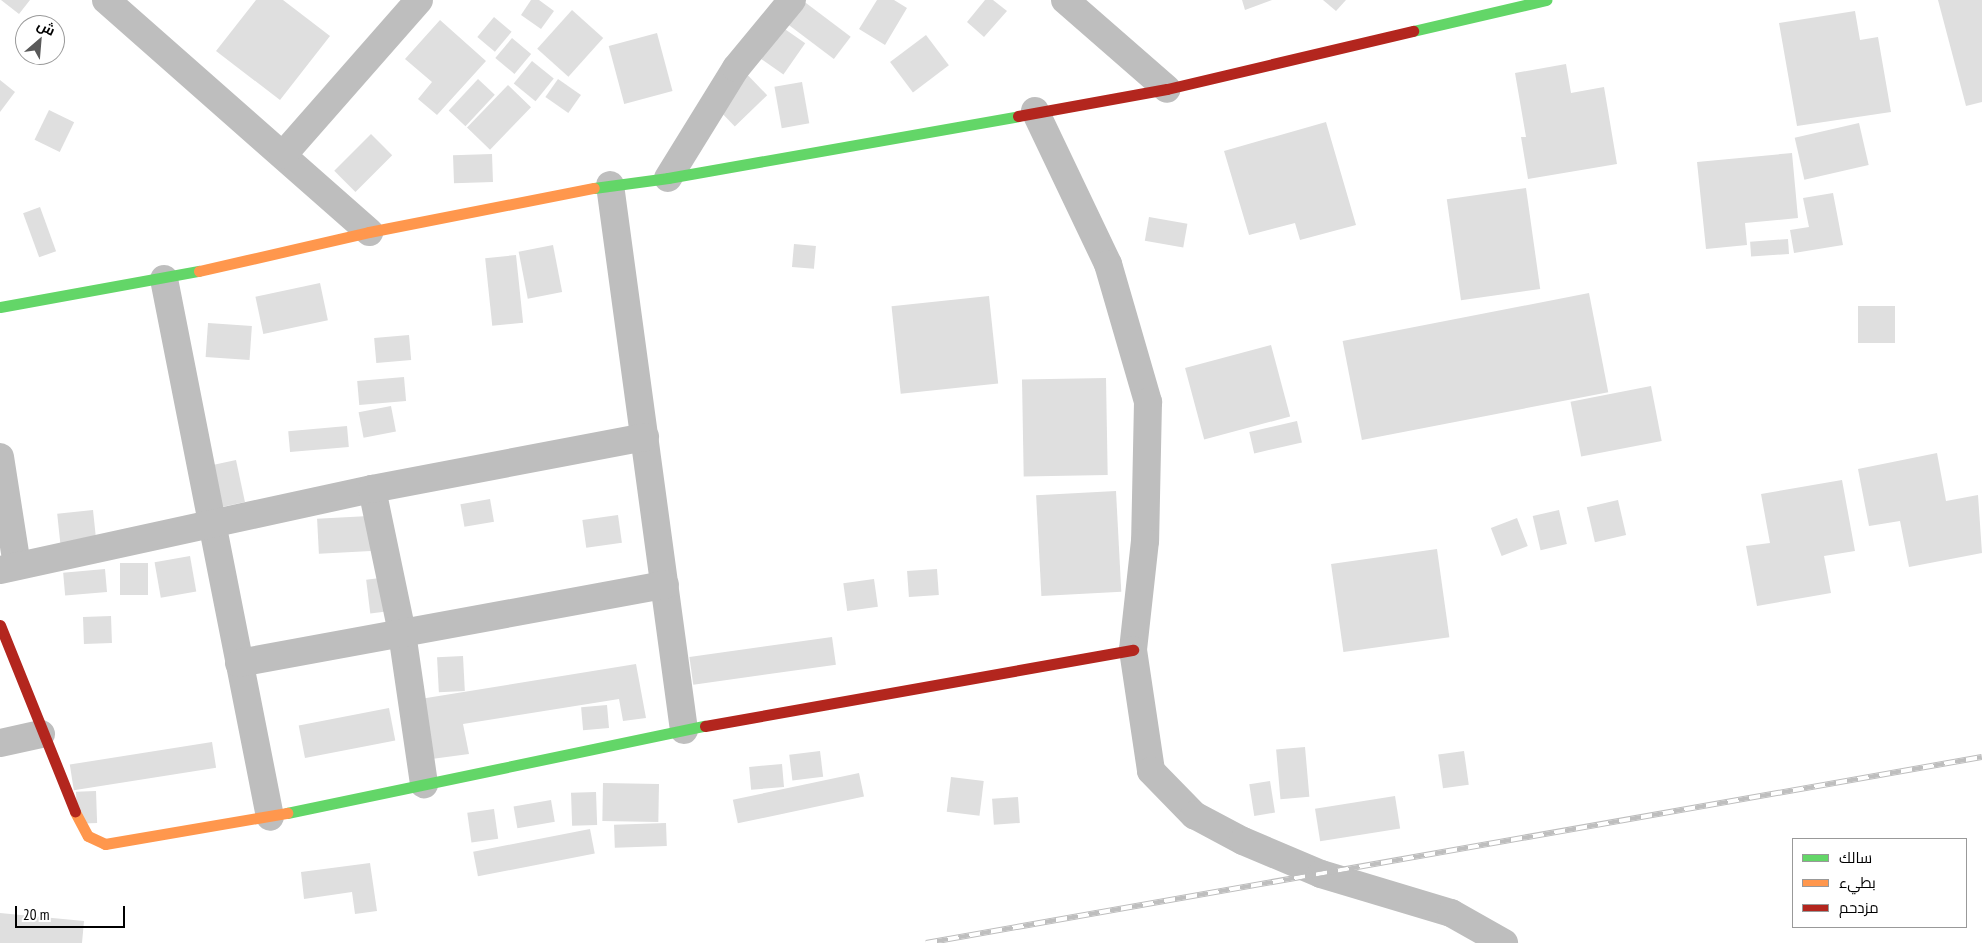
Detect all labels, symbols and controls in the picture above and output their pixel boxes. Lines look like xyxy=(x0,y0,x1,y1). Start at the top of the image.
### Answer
north arrow xyxy=(15,15,65,65)
text: ش xyxy=(34,15,58,40)
legend xyxy=(1792,838,1967,928)
text: سالك xyxy=(1839,848,1872,867)
text: بطيء xyxy=(1839,873,1876,892)
scale bar xyxy=(18,896,128,928)
text: مزدحم xyxy=(1839,898,1879,917)
text: 20 m xyxy=(23,905,49,924)

